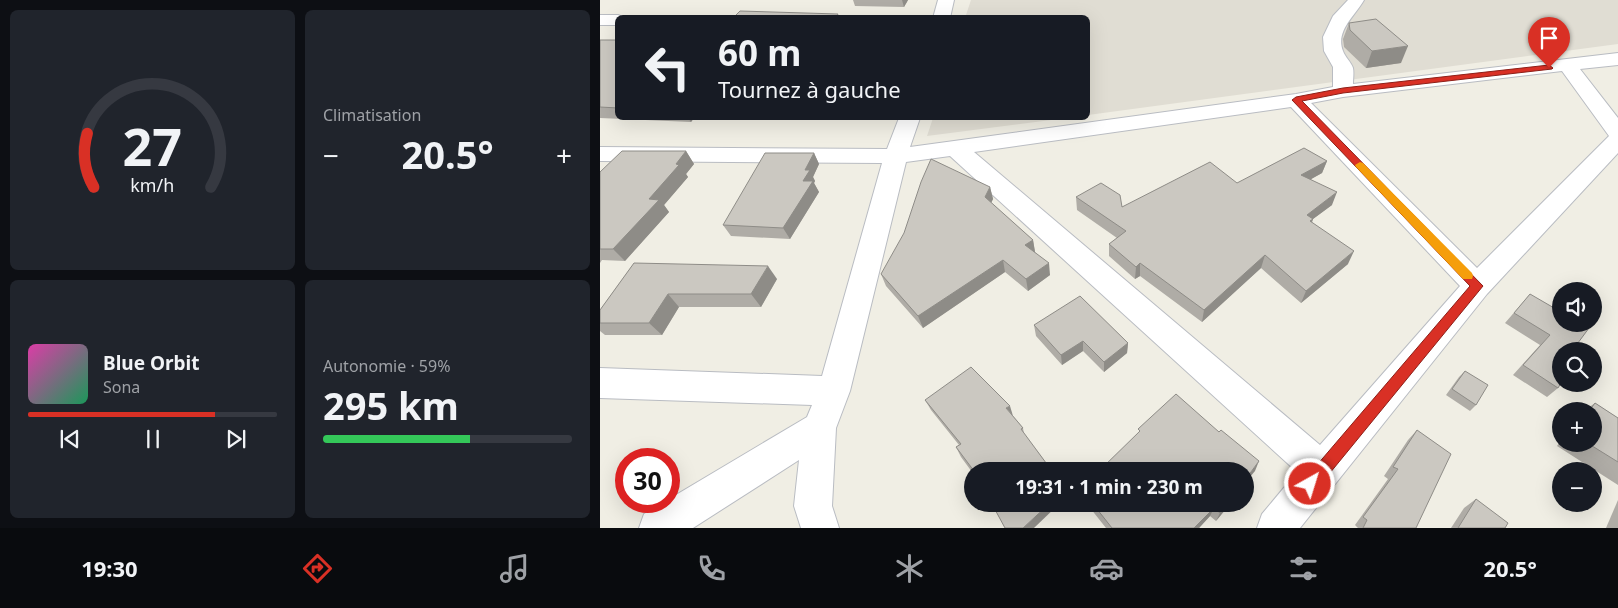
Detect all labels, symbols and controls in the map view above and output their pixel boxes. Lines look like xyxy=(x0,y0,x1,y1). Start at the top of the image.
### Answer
pin xyxy=(1528,17,1570,68)
icon: arrive xyxy=(1535,24,1563,52)
text: 60 m xyxy=(718,29,801,76)
icon: left xyxy=(635,35,700,100)
text: Tournez à gauche xyxy=(718,74,901,104)
text: Climatisation xyxy=(323,104,421,126)
text: 27 xyxy=(123,110,182,181)
text: 20.5° xyxy=(402,128,494,180)
text: − xyxy=(323,136,339,174)
text: + xyxy=(556,136,572,174)
text: km/h xyxy=(131,173,174,197)
map controls xyxy=(1552,282,1602,512)
button: sound xyxy=(1552,282,1602,332)
button: search xyxy=(1552,342,1602,392)
text: Blue Orbit xyxy=(103,350,199,376)
text: Autonomie · 59% xyxy=(323,355,450,377)
text: Sona xyxy=(103,376,140,398)
text: 295 km xyxy=(323,379,459,431)
button: + xyxy=(1552,402,1602,452)
icon: previous xyxy=(56,425,84,453)
icon: pause xyxy=(139,425,167,453)
icon: next xyxy=(222,425,250,453)
speed limit sign: 30 xyxy=(615,448,680,513)
position arrow xyxy=(1283,457,1335,509)
button: − xyxy=(1552,462,1602,512)
text: 19:31 · 1 min · 230 m xyxy=(1015,474,1203,500)
icon: directions xyxy=(300,551,335,586)
icon: music xyxy=(497,551,532,586)
icon: phone xyxy=(694,551,729,586)
icon: climate xyxy=(892,551,927,586)
icon: car xyxy=(1089,551,1124,586)
icon: filters xyxy=(1286,551,1321,586)
text: 19:30 xyxy=(81,553,138,583)
text: 20.5° xyxy=(1484,553,1537,583)

